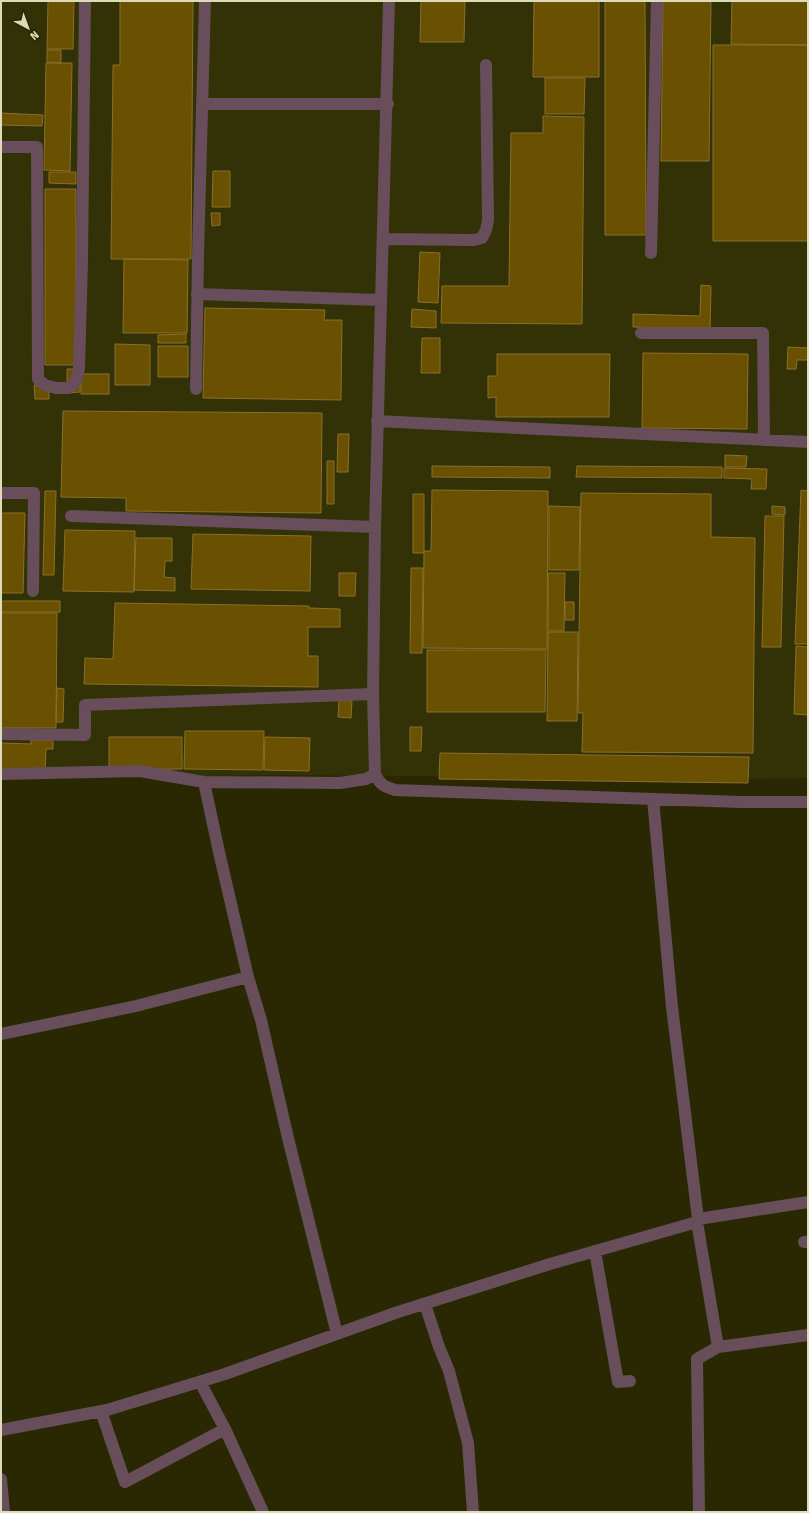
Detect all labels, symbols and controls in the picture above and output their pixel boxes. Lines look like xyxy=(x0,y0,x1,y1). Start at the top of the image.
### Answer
north arrow xyxy=(8,8,48,48)
text: N xyxy=(27,28,41,42)

